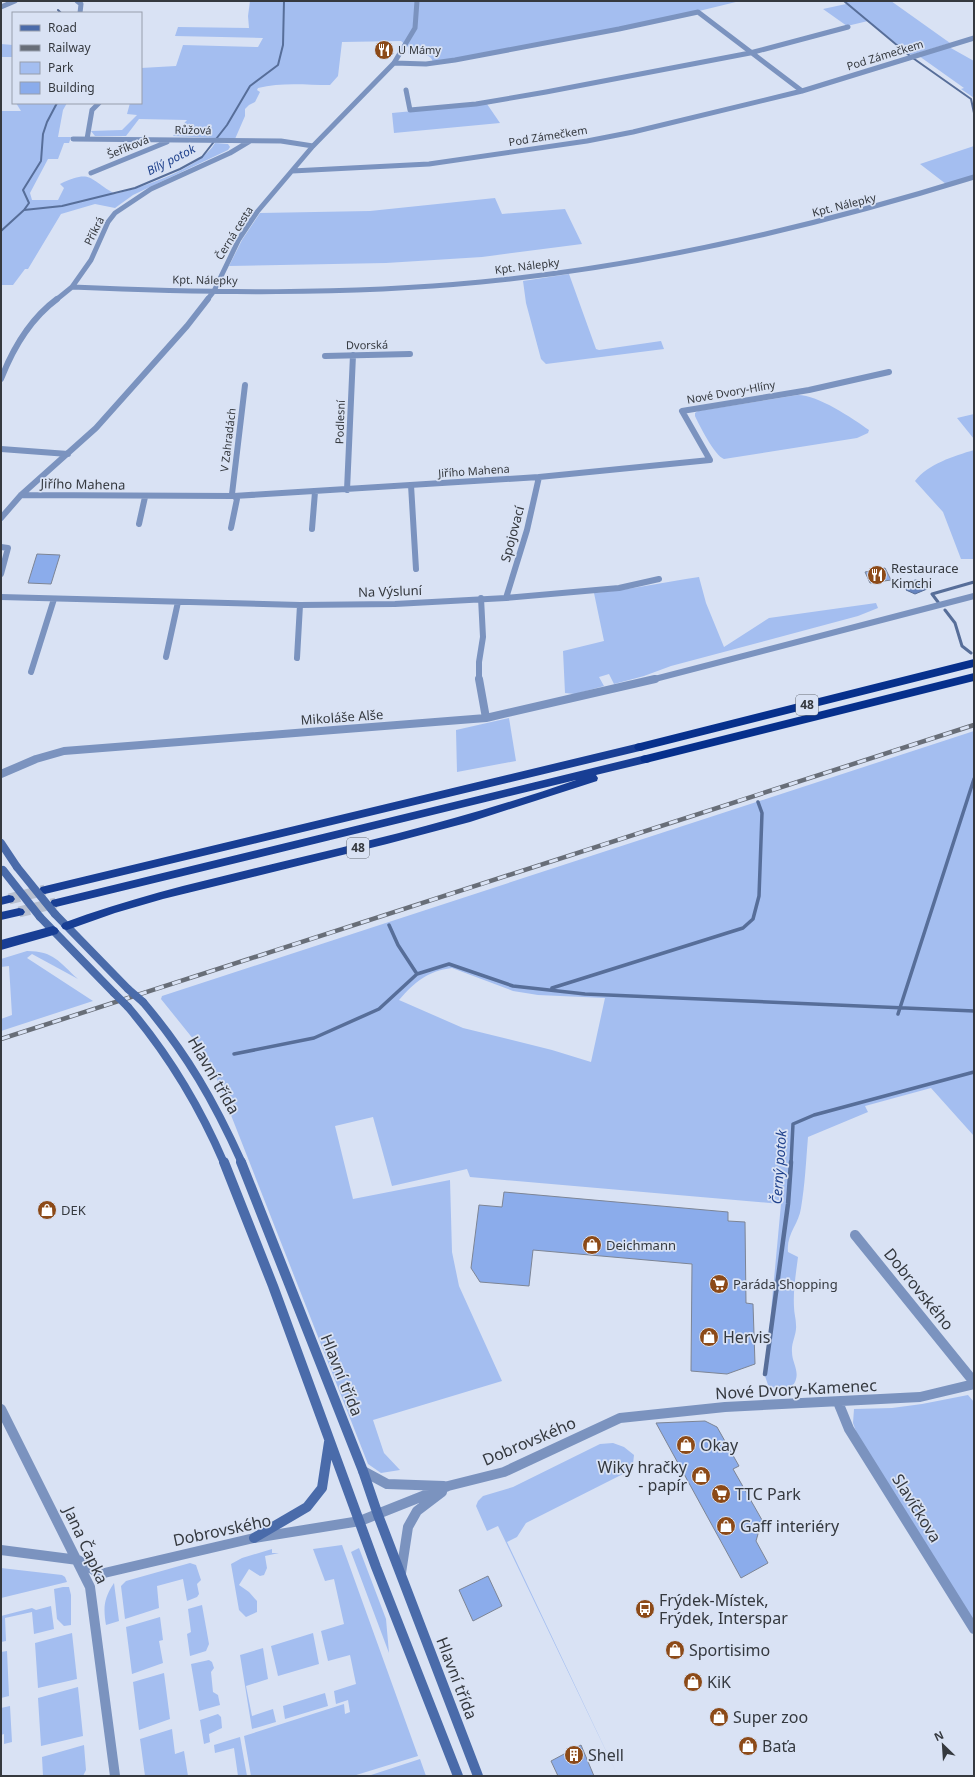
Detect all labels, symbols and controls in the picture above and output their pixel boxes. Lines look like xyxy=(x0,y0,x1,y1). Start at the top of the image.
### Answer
legend xyxy=(12,12,142,104)
text: Road xyxy=(48,19,77,36)
street label: Pod Zámečkem xyxy=(845,36,925,73)
text: Railway xyxy=(48,39,92,56)
restaurant icon: U Mámy xyxy=(373,39,395,61)
place label: U Mámy xyxy=(398,42,441,57)
text: Park xyxy=(48,59,74,76)
text: Building xyxy=(48,79,95,96)
street label: Růžová xyxy=(174,122,212,137)
street label: Pod Zámečkem xyxy=(507,122,588,149)
street label: Šeříková xyxy=(105,131,151,162)
water label: Bílý potok xyxy=(144,140,199,179)
street label: Kpt. Nálepky xyxy=(810,189,878,220)
street label: Černá cesta xyxy=(211,203,256,262)
street label: Příkrá xyxy=(80,214,107,248)
street label: Kpt. Nálepky xyxy=(494,254,561,277)
street label: Kpt. Nálepky xyxy=(172,271,238,288)
street label: Dvorská xyxy=(346,337,388,352)
street label: Nové Dvory-Hlíny xyxy=(685,376,777,407)
street label: Podlesní xyxy=(331,399,348,444)
street label: V Zahradách xyxy=(216,407,239,473)
street label: Jiřího Mahena xyxy=(437,461,510,481)
street label: Jiřího Mahena xyxy=(39,474,125,494)
street label: Spojovací xyxy=(496,503,528,564)
place label: Restaurace Kimchi xyxy=(891,559,959,592)
restaurant icon: Restaurace Kimchi xyxy=(866,564,888,586)
street label: Na Výsluní xyxy=(358,581,423,601)
road number: 48 xyxy=(796,695,818,715)
street label: Mikoláše Alše xyxy=(300,705,384,729)
road number: 48 xyxy=(347,838,369,858)
street label: Hlavní třída xyxy=(183,1032,245,1118)
water label: Černý potok xyxy=(766,1128,791,1205)
shop icon: DEK xyxy=(36,1199,58,1221)
place label: DEK xyxy=(61,1201,87,1219)
shop icon: Deichmann xyxy=(581,1234,603,1256)
place label: Deichmann xyxy=(606,1236,676,1254)
street label: Dobrovského xyxy=(879,1243,959,1335)
supermarket icon: Paráda Shopping xyxy=(708,1273,730,1295)
place label: Paráda Shopping xyxy=(733,1275,838,1293)
shop icon: Hervis xyxy=(698,1326,720,1348)
place label: Hervis xyxy=(723,1326,770,1348)
street label: Hlavní třída xyxy=(316,1331,368,1419)
street label: Nové Dvory-Kamenec xyxy=(715,1374,878,1404)
street label: Dobrovského xyxy=(479,1411,579,1471)
shop icon: Okay xyxy=(675,1434,697,1456)
place label: Okay xyxy=(700,1434,739,1456)
place label: Wiky hračky - papír xyxy=(598,1456,688,1496)
shop icon: Wiky hračky - papír xyxy=(690,1465,712,1487)
street label: Slavíčkova xyxy=(887,1470,947,1546)
supermarket icon: TTC Park xyxy=(710,1483,732,1505)
place label: TTC Park xyxy=(735,1483,801,1505)
street label: Jana Čapka xyxy=(58,1501,113,1587)
street label: Dobrovského xyxy=(171,1509,273,1551)
shop icon: Gaff interiéry xyxy=(715,1515,737,1537)
place label: Gaff interiéry xyxy=(740,1515,840,1537)
place label: Frýdek-Místek, Frýdek, Interspar xyxy=(659,1589,788,1629)
bus stop icon: Frýdek-Místek, Frýdek, Interspar xyxy=(634,1598,656,1620)
street label: Hlavní třída xyxy=(431,1634,483,1722)
shop icon: Sportisimo xyxy=(664,1639,686,1661)
place label: Sportisimo xyxy=(689,1639,770,1661)
shop icon: KiK xyxy=(682,1671,704,1693)
place label: KiK xyxy=(707,1671,731,1693)
shop icon: Super zoo xyxy=(708,1706,730,1728)
place label: Super zoo xyxy=(733,1706,808,1728)
north arrow xyxy=(923,1725,963,1765)
text: N xyxy=(931,1727,946,1744)
shop icon: Baťa xyxy=(737,1735,759,1757)
place label: Baťa xyxy=(762,1735,796,1757)
building icon: Shell xyxy=(563,1744,585,1766)
place label: Shell xyxy=(588,1744,624,1766)

